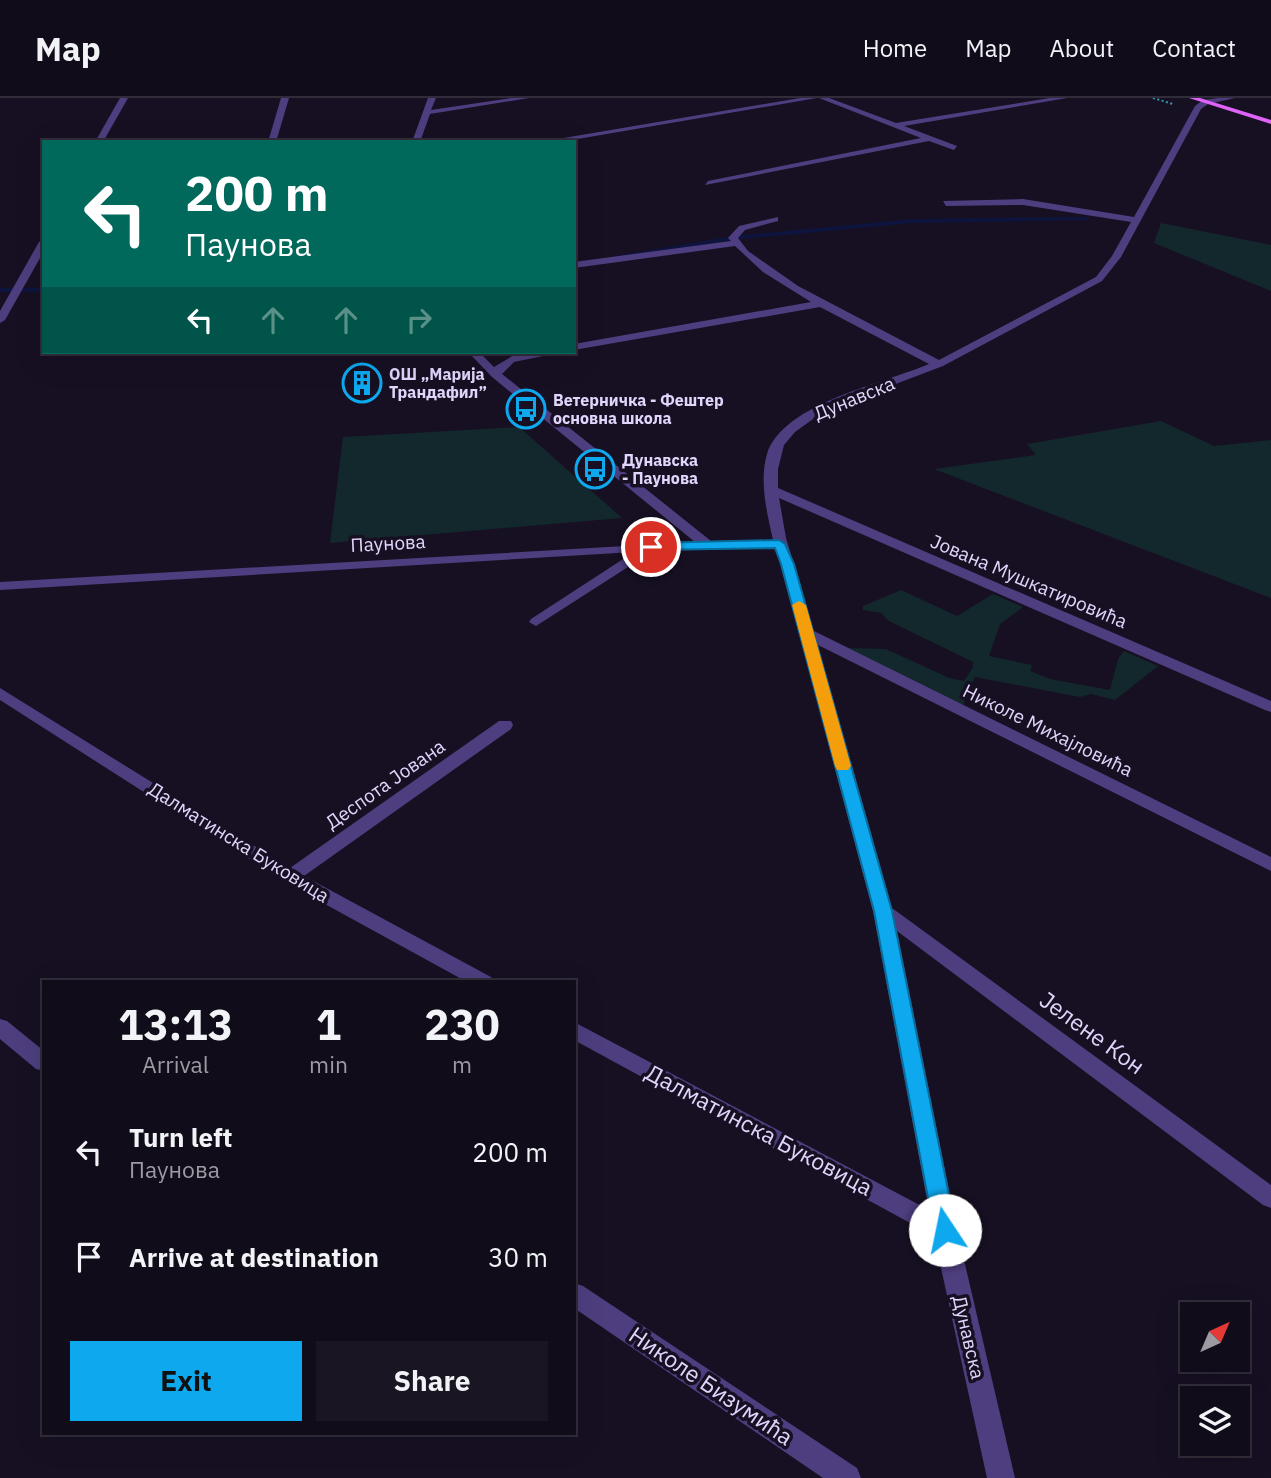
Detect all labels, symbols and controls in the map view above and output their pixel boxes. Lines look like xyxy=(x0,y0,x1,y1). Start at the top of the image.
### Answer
text: Map xyxy=(35,27,101,70)
text: Home xyxy=(863,32,927,64)
text: Map xyxy=(965,32,1011,64)
text: About xyxy=(1049,32,1114,64)
text: Contact xyxy=(1152,32,1236,64)
text: 200 m xyxy=(185,161,329,224)
icon: left xyxy=(70,168,161,259)
text: Паунова xyxy=(185,223,312,265)
icon: left xyxy=(181,301,219,339)
icon: ahead xyxy=(254,301,292,339)
icon: ahead xyxy=(327,301,365,339)
icon: right xyxy=(400,301,438,339)
building icon: ОШ „Марија Трандафил” xyxy=(341,362,383,404)
place label: ОШ „Марија Трандафил” xyxy=(389,364,487,402)
street label: Дунавска xyxy=(810,371,898,425)
bus stop icon: Ветерничка - Фештер основна школа xyxy=(505,388,547,430)
place label: Ветерничка - Фештер основна школа xyxy=(553,390,724,428)
bus stop icon: Дунавска - Паунова xyxy=(574,448,616,490)
place label: Дунавска - Паунова xyxy=(622,450,698,488)
pin xyxy=(621,517,681,577)
icon: arrive xyxy=(632,528,670,566)
street label: Паунова xyxy=(350,529,426,557)
street label: Јована Мушкатировића xyxy=(927,529,1131,633)
street label: Николе Михајловића xyxy=(959,678,1137,782)
street label: Деспота Јована xyxy=(321,734,449,834)
street label: Далматинска Буковица xyxy=(144,776,334,908)
street label: Јелене Кон xyxy=(1034,984,1151,1080)
text: 13:13 xyxy=(118,997,233,1052)
text: 1 xyxy=(316,997,341,1052)
text: 230 xyxy=(424,997,500,1052)
text: Arrival xyxy=(142,1049,209,1079)
text: min xyxy=(309,1049,348,1079)
text: m xyxy=(452,1049,472,1079)
street label: Далматинска Буковица xyxy=(641,1056,878,1202)
text: Turn left xyxy=(129,1120,232,1154)
icon: left xyxy=(70,1133,108,1171)
text: 200 m xyxy=(472,1135,548,1169)
text: Паунова xyxy=(129,1154,220,1184)
position arrow xyxy=(908,1193,982,1267)
icon: arrive xyxy=(70,1238,108,1276)
text: Arrive at destination xyxy=(129,1240,379,1274)
text: 30 m xyxy=(488,1240,548,1274)
street label: Дунавска xyxy=(948,1293,990,1381)
north arrow xyxy=(1180,1302,1250,1372)
map controls xyxy=(1180,1302,1250,1456)
street label: Николе Бизумића xyxy=(624,1319,799,1451)
button: Exit xyxy=(70,1341,302,1421)
button: Share xyxy=(316,1341,548,1421)
button: layers xyxy=(1180,1386,1250,1456)

